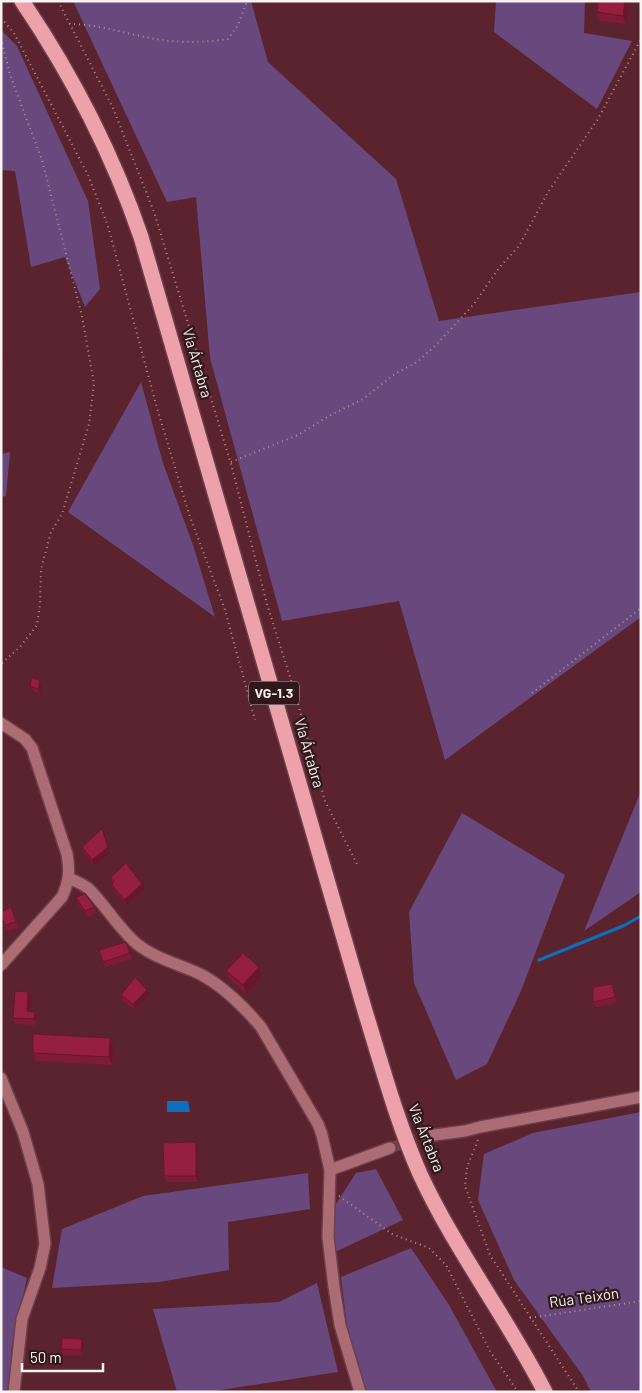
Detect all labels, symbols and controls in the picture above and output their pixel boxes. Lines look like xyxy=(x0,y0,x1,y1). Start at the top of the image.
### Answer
street label: Vía Ártabra xyxy=(179,326,217,400)
road number: VG-1.3 xyxy=(249,681,299,704)
street label: Vía Ártabra xyxy=(291,716,329,790)
street label: Vía Ártabra xyxy=(405,1101,449,1174)
street label: Rúa Teixón xyxy=(548,1283,620,1311)
scale bar xyxy=(22,1340,104,1372)
text: 50 m xyxy=(30,1348,62,1366)

